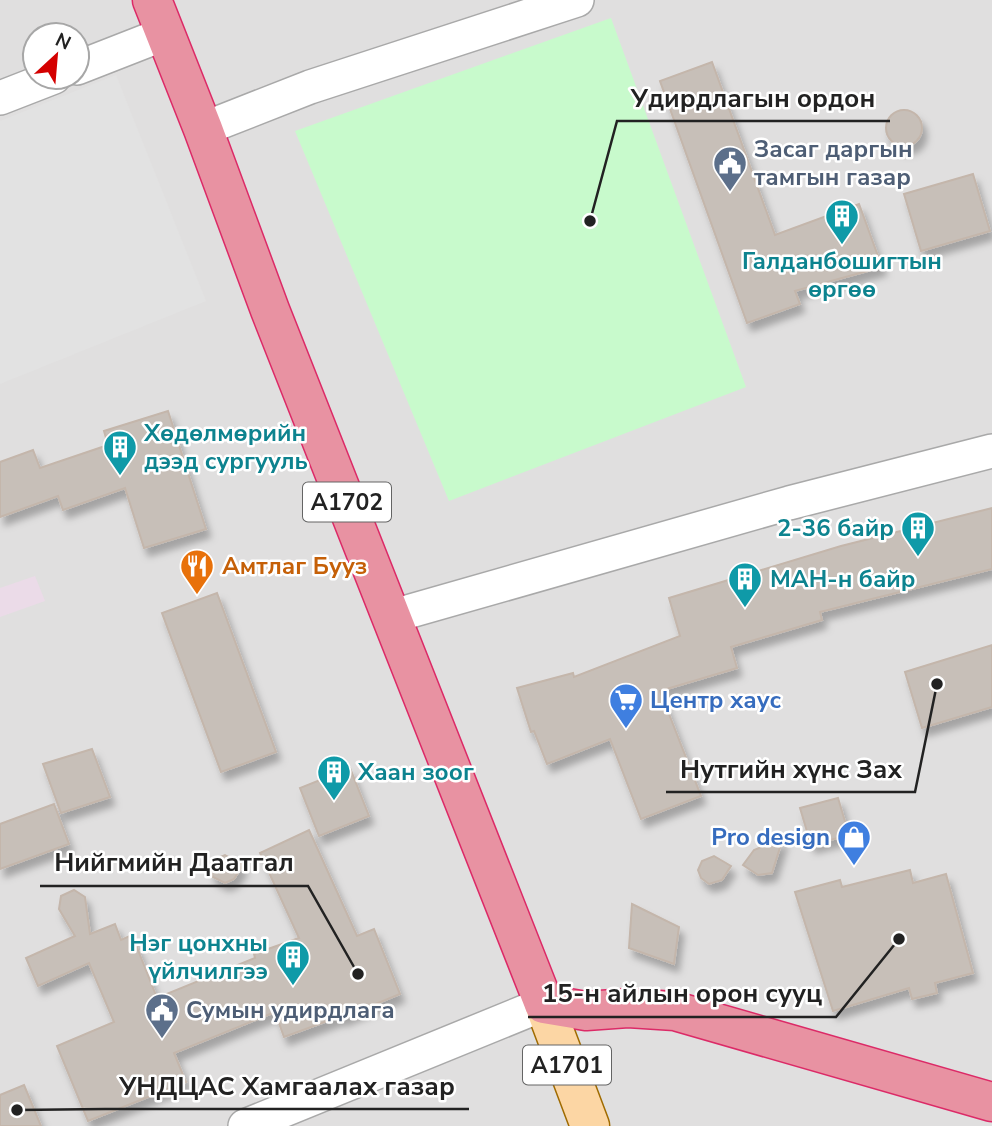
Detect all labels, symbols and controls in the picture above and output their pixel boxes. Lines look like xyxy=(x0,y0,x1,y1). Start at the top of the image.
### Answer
north arrow xyxy=(21,21,91,91)
text: N xyxy=(51,27,75,56)
callout: Удирдлагын ордон xyxy=(617,74,890,121)
text: Удирдлагын ордон xyxy=(630,81,875,116)
place label: Засаг даргын тамгын газар xyxy=(754,133,912,193)
public building icon: Засаг даргын тамгын газар xyxy=(711,144,749,193)
building icon: Галданбошигтын өргөө xyxy=(823,197,861,246)
place label: Галданбошигтын өргөө xyxy=(742,245,942,305)
place label: Хөдөлмөрийн дээд сургууль xyxy=(143,417,308,477)
building icon: Хөдөлмөрийн дээд сургууль xyxy=(101,428,139,477)
road number: A1702 xyxy=(303,482,391,522)
building icon: 2-36 байр xyxy=(899,509,937,558)
place label: 2-36 байр xyxy=(777,512,894,544)
restaurant icon: Амтлаг Бууз xyxy=(178,547,216,596)
place label: Амтлаг Бууз xyxy=(222,550,367,582)
building icon: МАН-н байр xyxy=(726,560,764,609)
place label: МАН-н байр xyxy=(770,563,916,595)
supermarket icon: Центр хаус xyxy=(607,681,645,730)
place label: Центр хаус xyxy=(650,684,782,716)
callout: Нутгийн хүнс Зах xyxy=(666,745,915,792)
text: Нутгийн хүнс Зах xyxy=(680,752,902,787)
building icon: Хаан зоог xyxy=(315,753,353,802)
place label: Хаан зоог xyxy=(357,756,474,788)
shop icon: Pro design xyxy=(835,818,873,867)
place label: Pro design xyxy=(711,821,830,853)
callout: Нийгмийн Даатгал xyxy=(40,839,308,886)
text: Нийгмийн Даатгал xyxy=(54,845,294,880)
place label: Нэг цонхны үйлчилгээ xyxy=(129,927,268,987)
building icon: Нэг цонхны үйлчилгээ xyxy=(274,938,312,987)
callout: 15-н айлын орон сууц xyxy=(528,970,836,1017)
text: 15-н айлын орон сууц xyxy=(542,976,822,1011)
public building icon: Сумын удирдлага xyxy=(143,991,181,1040)
place label: Сумын удирдлага xyxy=(186,994,395,1026)
road number: A1701 xyxy=(523,1046,611,1084)
callout: УНДЦАС Хамгаалах газар xyxy=(105,1062,469,1109)
text: УНДЦАС Хамгаалах газар xyxy=(118,1069,455,1104)

